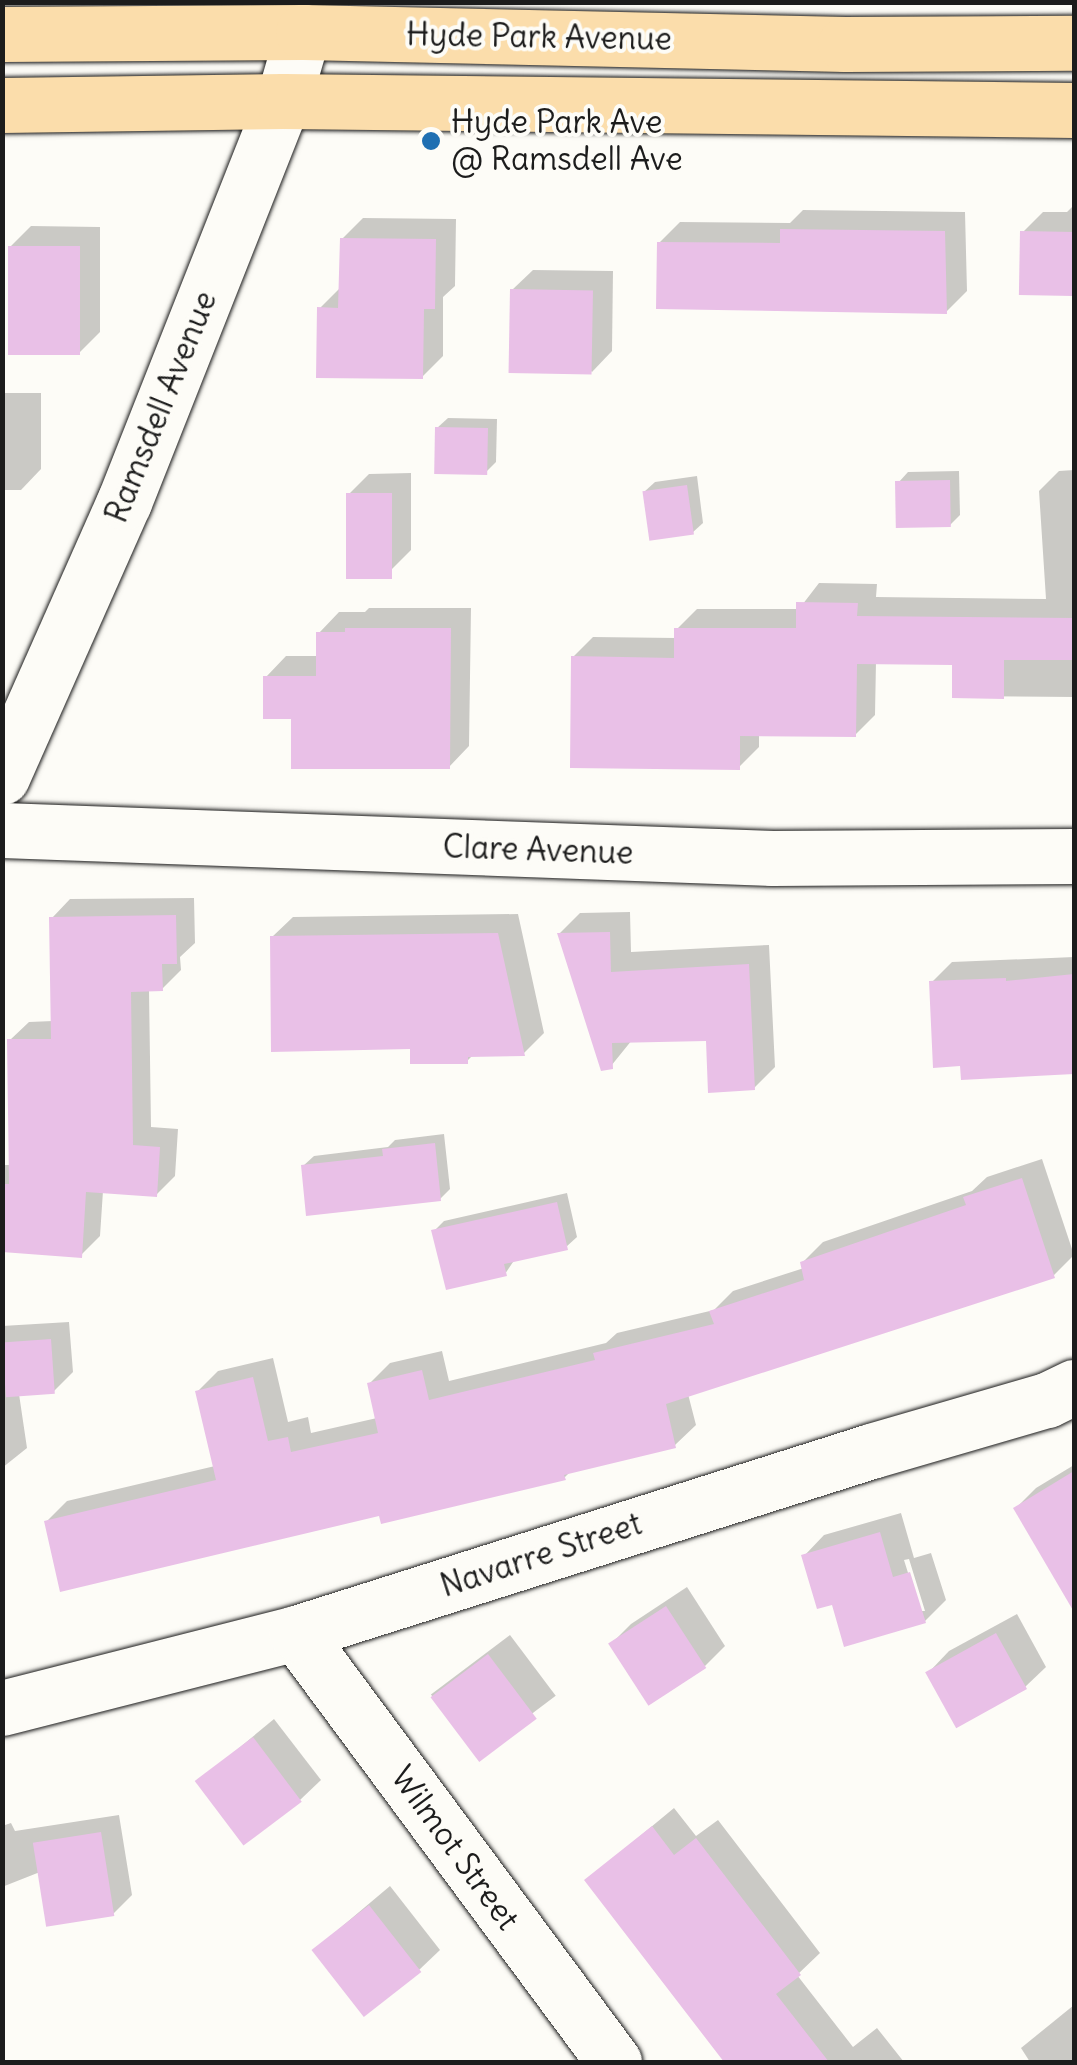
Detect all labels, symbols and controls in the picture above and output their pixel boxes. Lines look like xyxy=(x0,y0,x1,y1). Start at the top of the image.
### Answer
street label: Hyde Park Avenue xyxy=(406,15,672,59)
place label: Hyde Park Ave @ Ramsdell Ave xyxy=(451,104,683,179)
marker: Hyde Park Ave @ Ramsdell Ave xyxy=(420,130,442,152)
street label: Ramsdell Avenue xyxy=(97,286,225,528)
street label: Clare Avenue xyxy=(442,827,634,873)
street label: Navarre Street xyxy=(436,1504,646,1606)
street label: Wilmot Street xyxy=(383,1759,527,1937)

